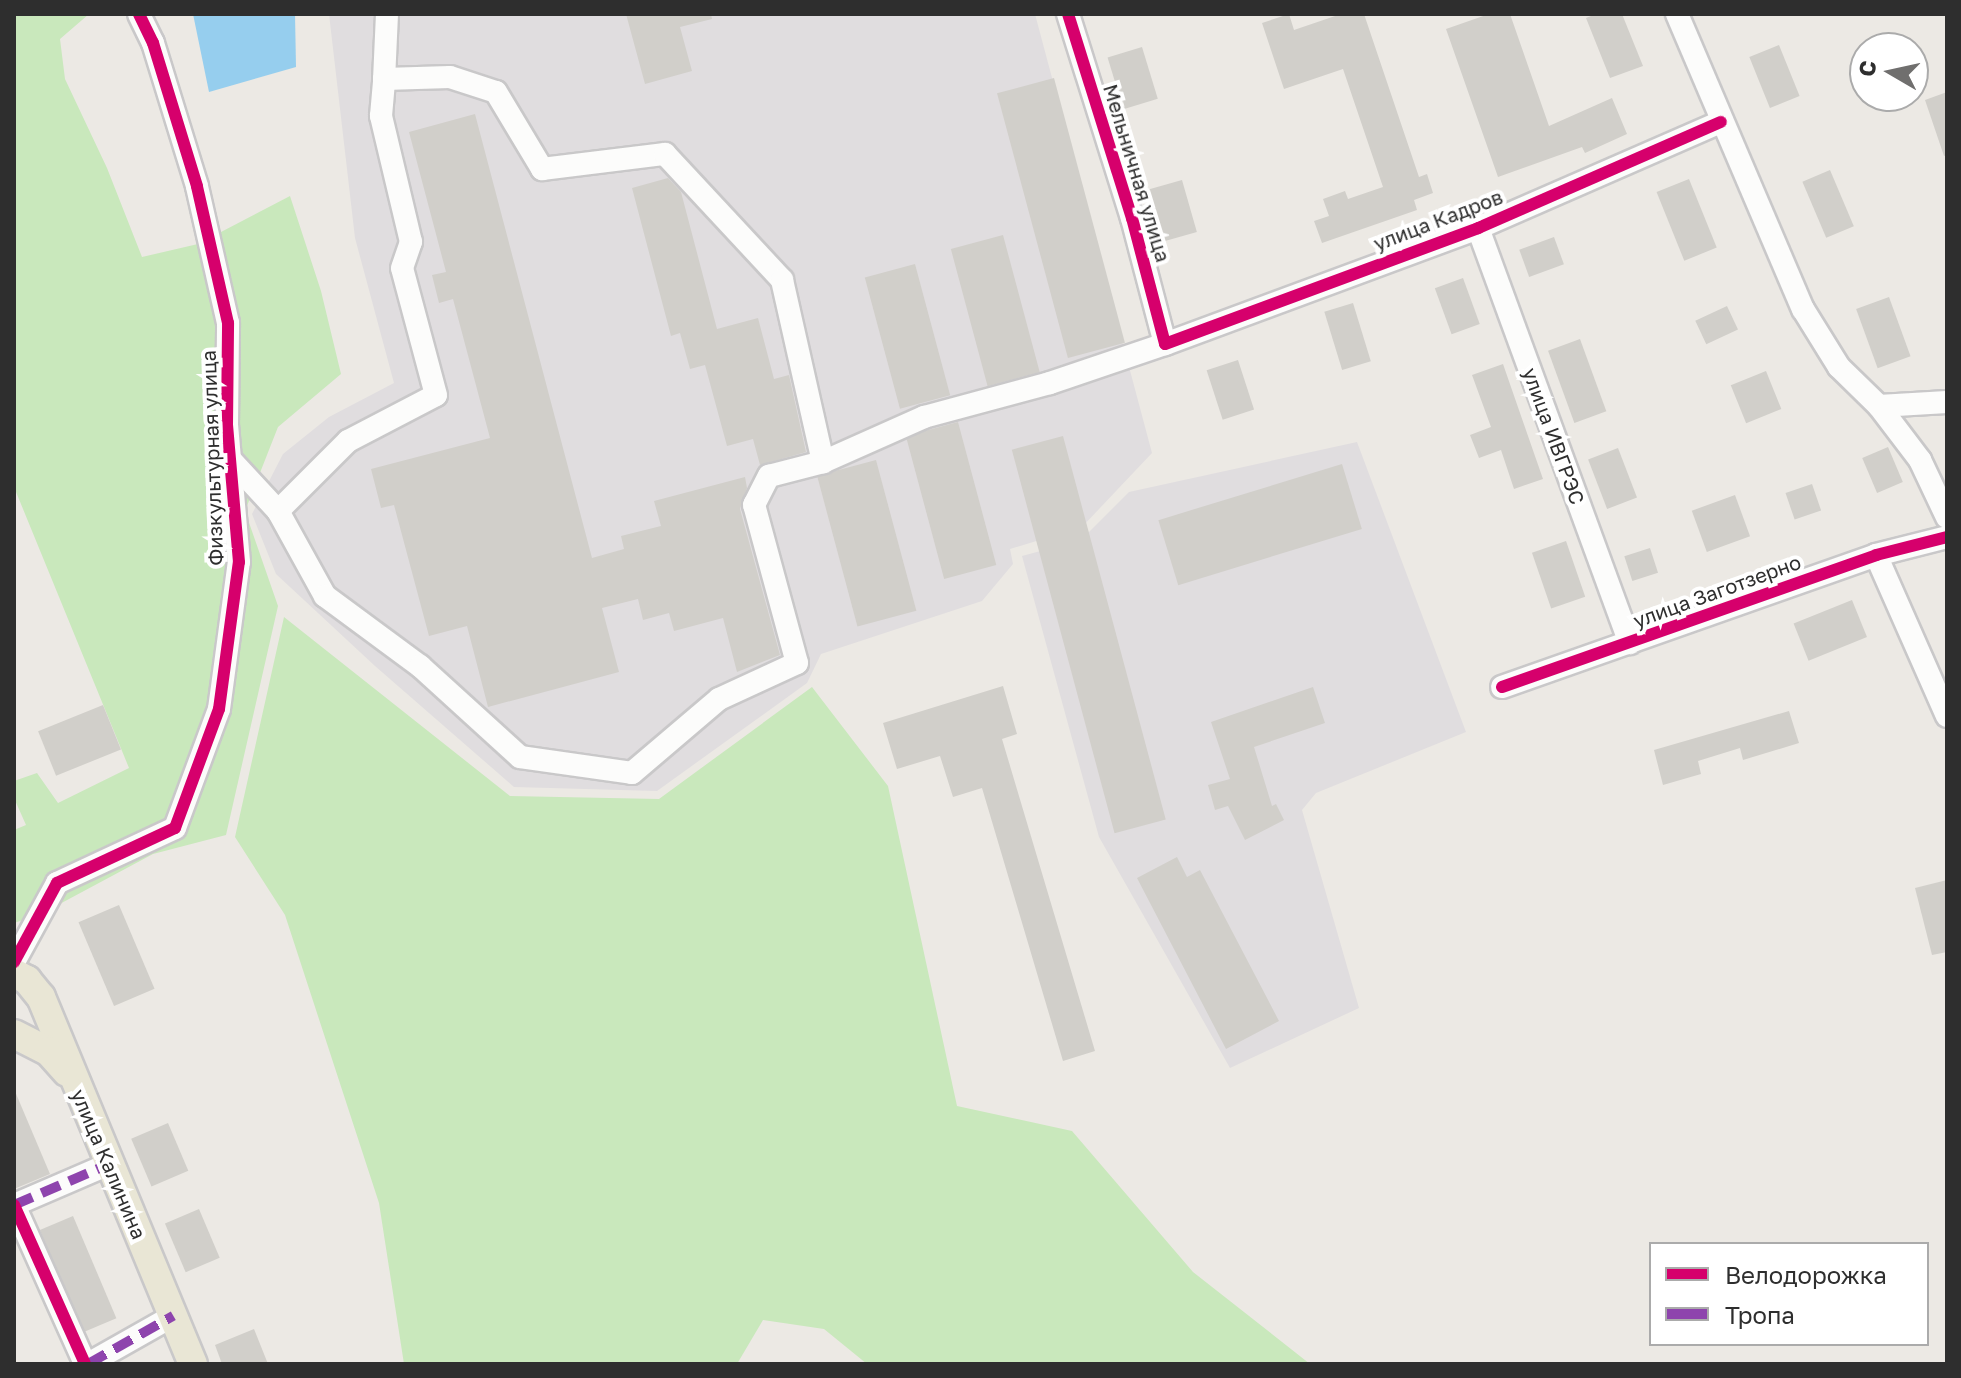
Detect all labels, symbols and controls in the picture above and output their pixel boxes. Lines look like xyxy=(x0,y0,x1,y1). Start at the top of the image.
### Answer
north arrow xyxy=(1849,32,1929,112)
text: С xyxy=(1852,59,1881,78)
street label: Мельничная улица xyxy=(1099,81,1175,265)
street label: улица Кадров xyxy=(1370,184,1506,256)
street label: Физкультурная улица xyxy=(196,350,228,566)
street label: улица ИВГРЭС xyxy=(1518,364,1590,508)
street label: улица Заготзерно xyxy=(1630,550,1804,632)
street label: улица Калинина xyxy=(67,1085,151,1243)
legend xyxy=(1649,1242,1929,1346)
text: Велодорожка xyxy=(1725,1260,1887,1289)
text: Тропа xyxy=(1725,1300,1795,1329)

